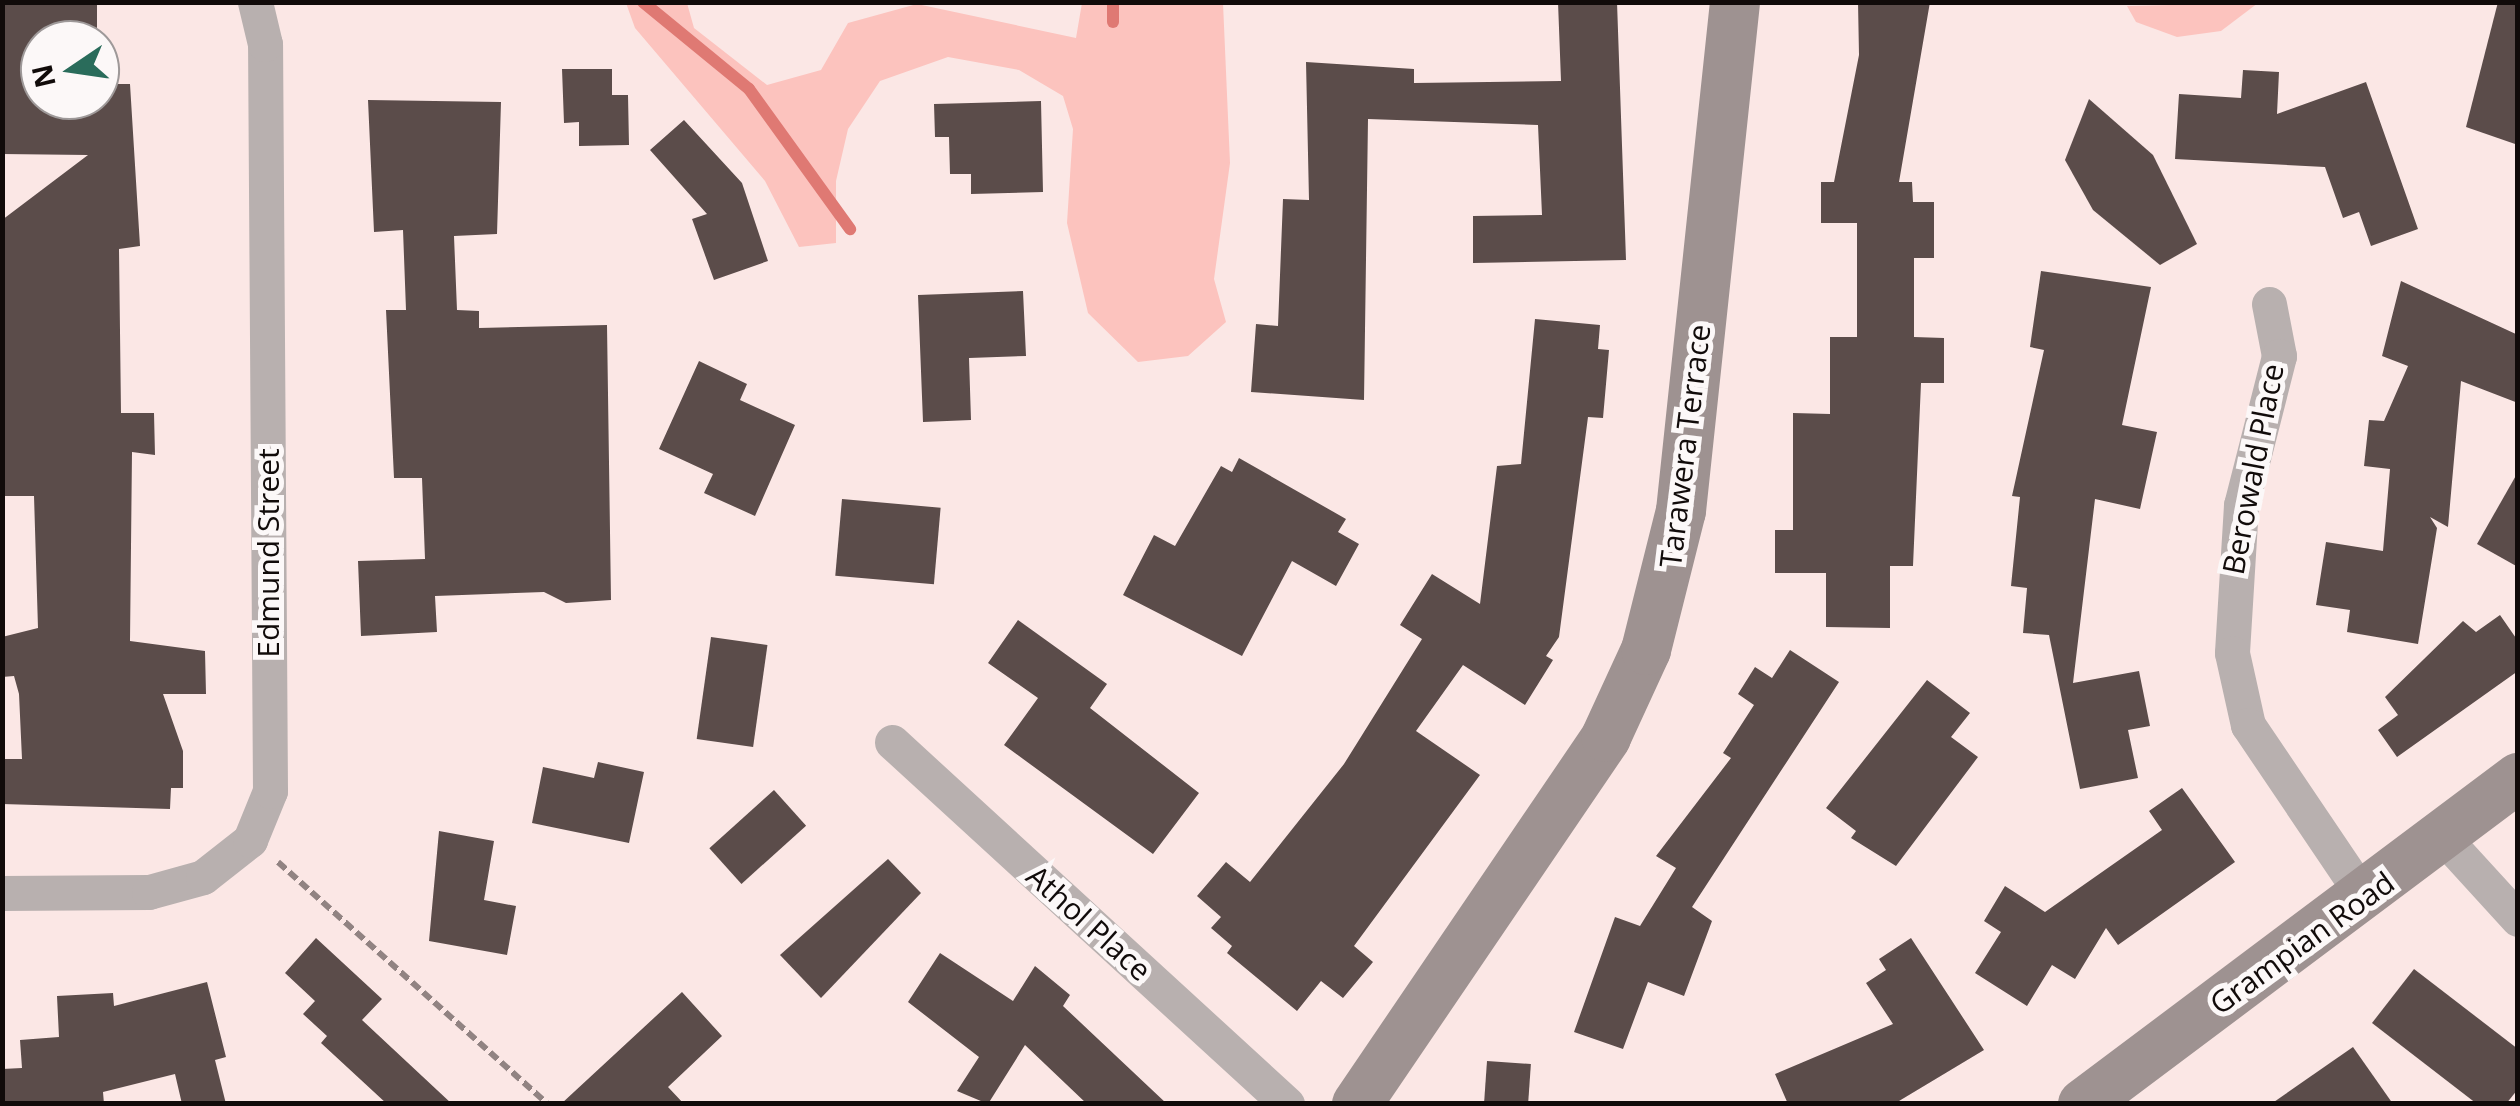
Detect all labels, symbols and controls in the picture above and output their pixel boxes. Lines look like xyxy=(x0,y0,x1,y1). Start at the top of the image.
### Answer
north arrow xyxy=(20,20,120,120)
text: N xyxy=(22,61,64,92)
street label: Tarawera Terrace xyxy=(1652,322,1718,570)
street label: Berowald Place xyxy=(2215,361,2291,577)
street label: Edmund Street xyxy=(250,448,286,658)
street label: Athol Place xyxy=(1019,858,1159,988)
street label: Grampian Road xyxy=(2203,864,2401,1022)

